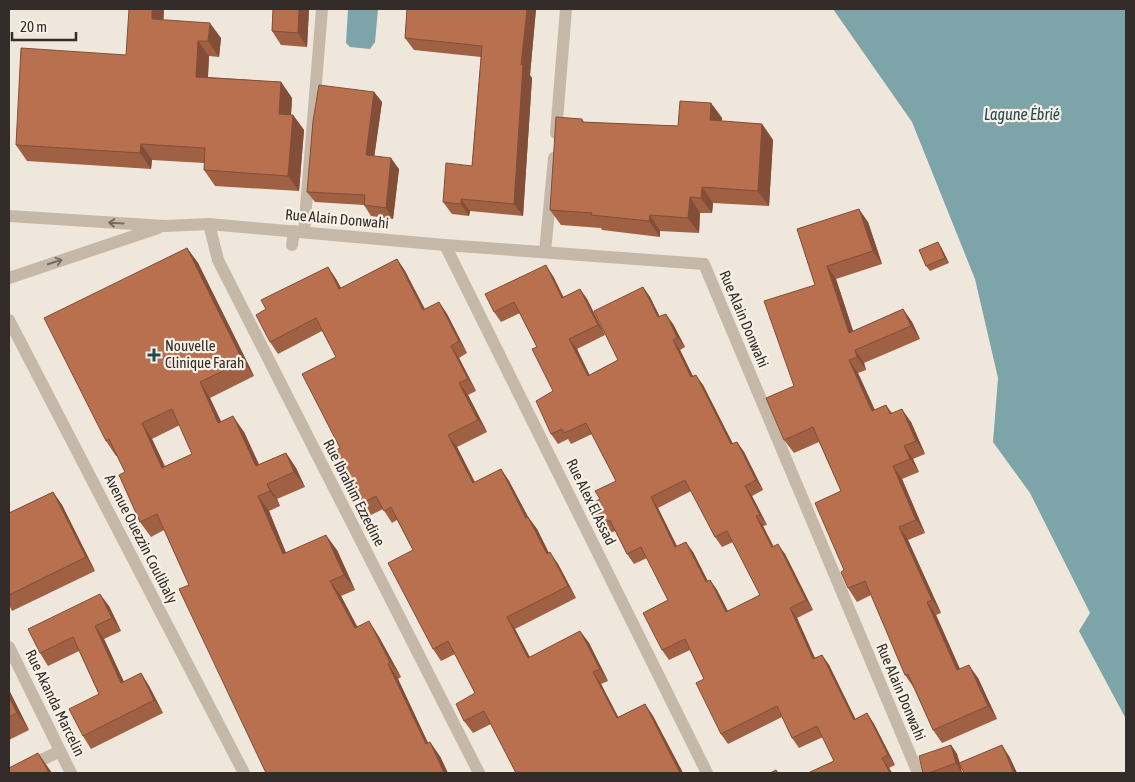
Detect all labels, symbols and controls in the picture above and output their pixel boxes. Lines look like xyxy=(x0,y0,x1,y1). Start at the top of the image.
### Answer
scale bar xyxy=(12,10,76,42)
text: 20 m xyxy=(20,18,47,35)
water label: Lagune Ébrié xyxy=(984,105,1060,124)
street label: Rue Alain Donwahi xyxy=(285,206,390,231)
one-way arrow xyxy=(108,219,124,228)
one-way arrow xyxy=(46,257,62,266)
street label: Rue Alain Donwahi xyxy=(716,268,773,370)
place label: Nouvelle Clinique Farah xyxy=(165,337,244,371)
marker: Nouvelle Clinique Farah xyxy=(147,348,161,362)
street label: Rue Ibrahim Ezzedine xyxy=(320,436,389,549)
street label: Rue Alex El Assad xyxy=(563,456,620,548)
street label: Avenue Ouezzin Coulibaly xyxy=(102,471,181,606)
street label: Rue Alain Donwahi xyxy=(873,641,930,743)
street label: Rue Akanda Marcelin xyxy=(22,647,89,759)

